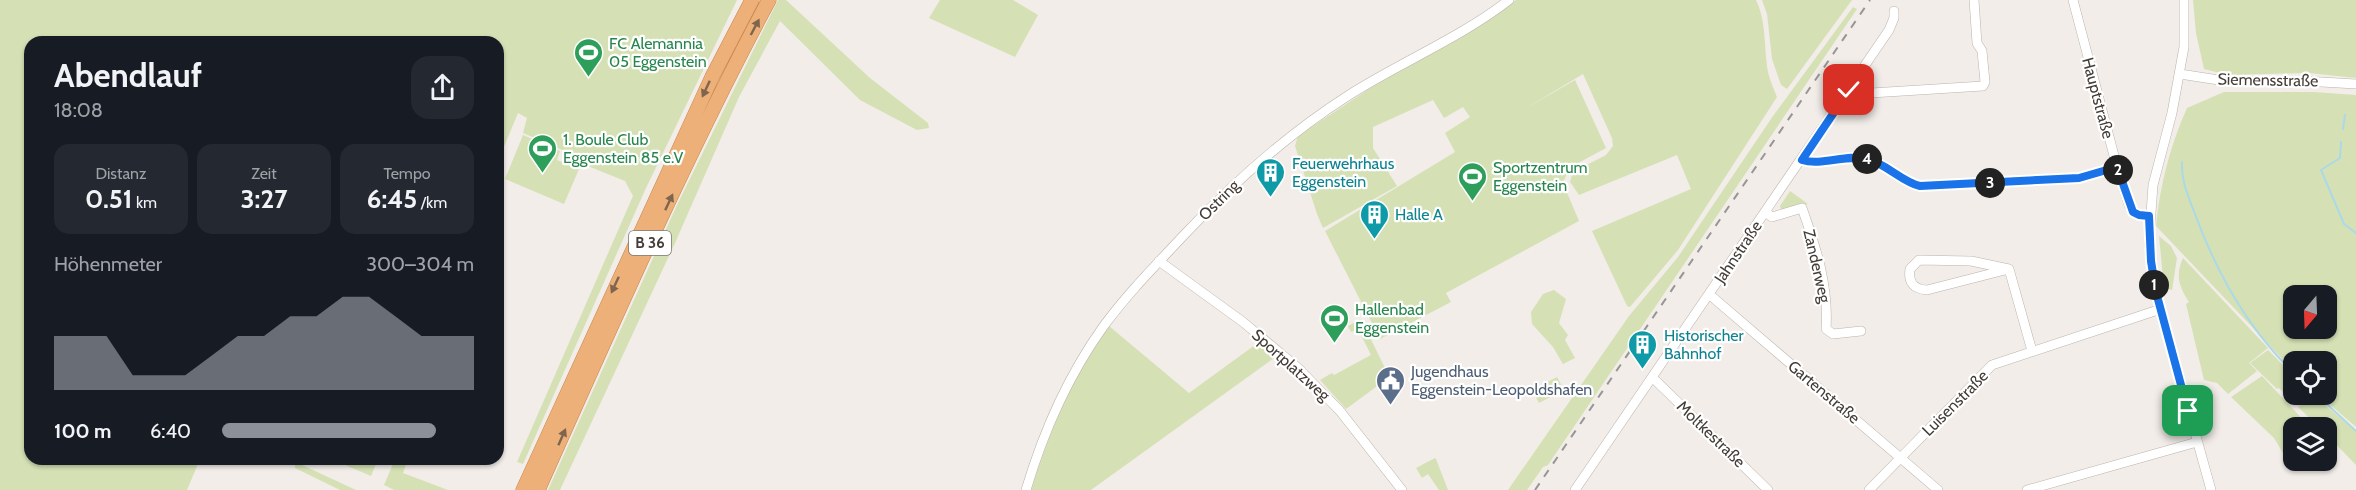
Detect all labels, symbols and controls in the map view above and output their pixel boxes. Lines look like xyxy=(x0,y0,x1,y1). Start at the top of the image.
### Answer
one-way arrow xyxy=(750,18,760,35)
place label: FC Alemannia 05 Eggenstein xyxy=(609,34,707,71)
sports icon: FC Alemannia 05 Eggenstein xyxy=(572,36,604,78)
text: Abendlauf xyxy=(54,55,202,95)
street label: Hauptstraße xyxy=(2078,55,2118,141)
button: share xyxy=(411,56,474,119)
pin xyxy=(1823,64,1874,115)
street label: Siemensstraße xyxy=(2218,70,2318,90)
icon: check xyxy=(1832,73,1865,106)
one-way arrow xyxy=(702,81,711,98)
text: 18:08 xyxy=(54,98,103,122)
place label: 1. Boule Club Eggenstein 85 e.V xyxy=(563,130,684,167)
sports icon: 1. Boule Club Eggenstein 85 e.V xyxy=(526,132,558,174)
pin: 4 xyxy=(1852,144,1882,174)
text: 4 xyxy=(1862,149,1872,168)
place label: Feuerwehrhaus Eggenstein xyxy=(1292,154,1395,191)
pin: 2 xyxy=(2103,155,2133,185)
building icon: Feuerwehrhaus Eggenstein xyxy=(1255,156,1287,198)
place label: Sportzentrum Eggenstein xyxy=(1493,158,1588,195)
sports icon: Sportzentrum Eggenstein xyxy=(1456,160,1488,202)
text: 2 xyxy=(2114,160,2122,179)
text: Distanz xyxy=(95,164,147,183)
text: Zeit xyxy=(251,164,277,183)
text: Tempo xyxy=(383,164,431,183)
pin: 3 xyxy=(1975,168,2005,198)
text: 3 xyxy=(1986,173,1994,192)
street label: Ostring xyxy=(1195,175,1244,224)
text: 0.51 xyxy=(85,183,132,215)
text: 3:27 xyxy=(241,183,287,215)
text: 6:45 xyxy=(367,183,417,215)
text: km xyxy=(132,193,157,212)
text: /km xyxy=(417,193,447,212)
one-way arrow xyxy=(664,193,674,210)
building icon: Halle A xyxy=(1358,198,1390,240)
place label: Halle A xyxy=(1395,205,1443,224)
street label: Jahnstraße xyxy=(1710,217,1766,288)
street label: Zanderweg xyxy=(1799,227,1835,306)
road number: B 36 xyxy=(629,231,671,255)
text: Höhenmeter xyxy=(54,252,162,276)
text: 300–304 m xyxy=(366,252,474,276)
pin: 1 xyxy=(2139,270,2169,300)
text: 1 xyxy=(2151,275,2157,294)
one-way arrow xyxy=(611,277,620,294)
north arrow xyxy=(2283,285,2337,339)
map controls xyxy=(2283,285,2337,471)
place label: Hallenbad Eggenstein xyxy=(1355,300,1429,337)
sports icon: Hallenbad Eggenstein xyxy=(1318,302,1350,344)
street label: Sportplatzweg xyxy=(1248,325,1335,406)
place label: Historischer Bahnhof xyxy=(1664,326,1744,363)
building icon: Historischer Bahnhof xyxy=(1627,328,1659,370)
button: locate xyxy=(2283,351,2337,405)
street label: Gartenstraße xyxy=(1784,356,1864,428)
place label: Jugendhaus Eggenstein-Leopoldshafen xyxy=(1410,362,1592,399)
public building icon: Jugendhaus Eggenstein-Leopoldshafen xyxy=(1374,364,1406,406)
street label: Luisenstraße xyxy=(1918,366,1992,440)
pin xyxy=(2162,385,2213,436)
icon: arrive xyxy=(2171,394,2204,427)
street label: Moltkestraße xyxy=(1673,397,1749,471)
button: layers xyxy=(2283,417,2337,471)
text: 100 m xyxy=(54,419,112,443)
text: 6:40 xyxy=(150,419,191,443)
one-way arrow xyxy=(557,428,566,445)

